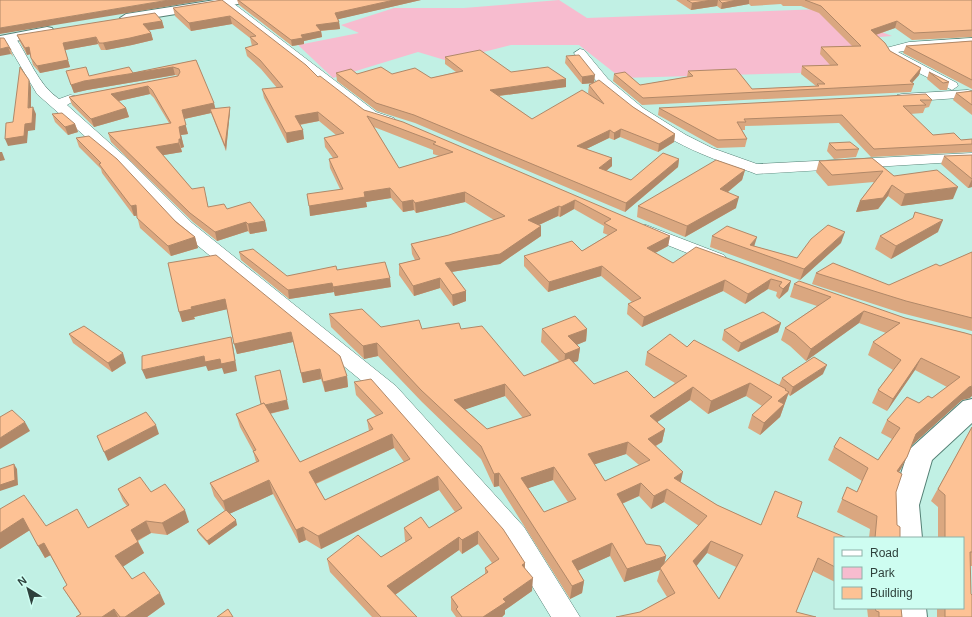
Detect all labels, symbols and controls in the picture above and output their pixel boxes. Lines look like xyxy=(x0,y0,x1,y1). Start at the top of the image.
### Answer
legend xyxy=(834,537,964,609)
text: Road xyxy=(870,546,899,560)
text: Park xyxy=(870,566,896,580)
north arrow xyxy=(8,569,48,609)
text: N xyxy=(15,574,29,588)
text: Building xyxy=(870,586,913,600)

